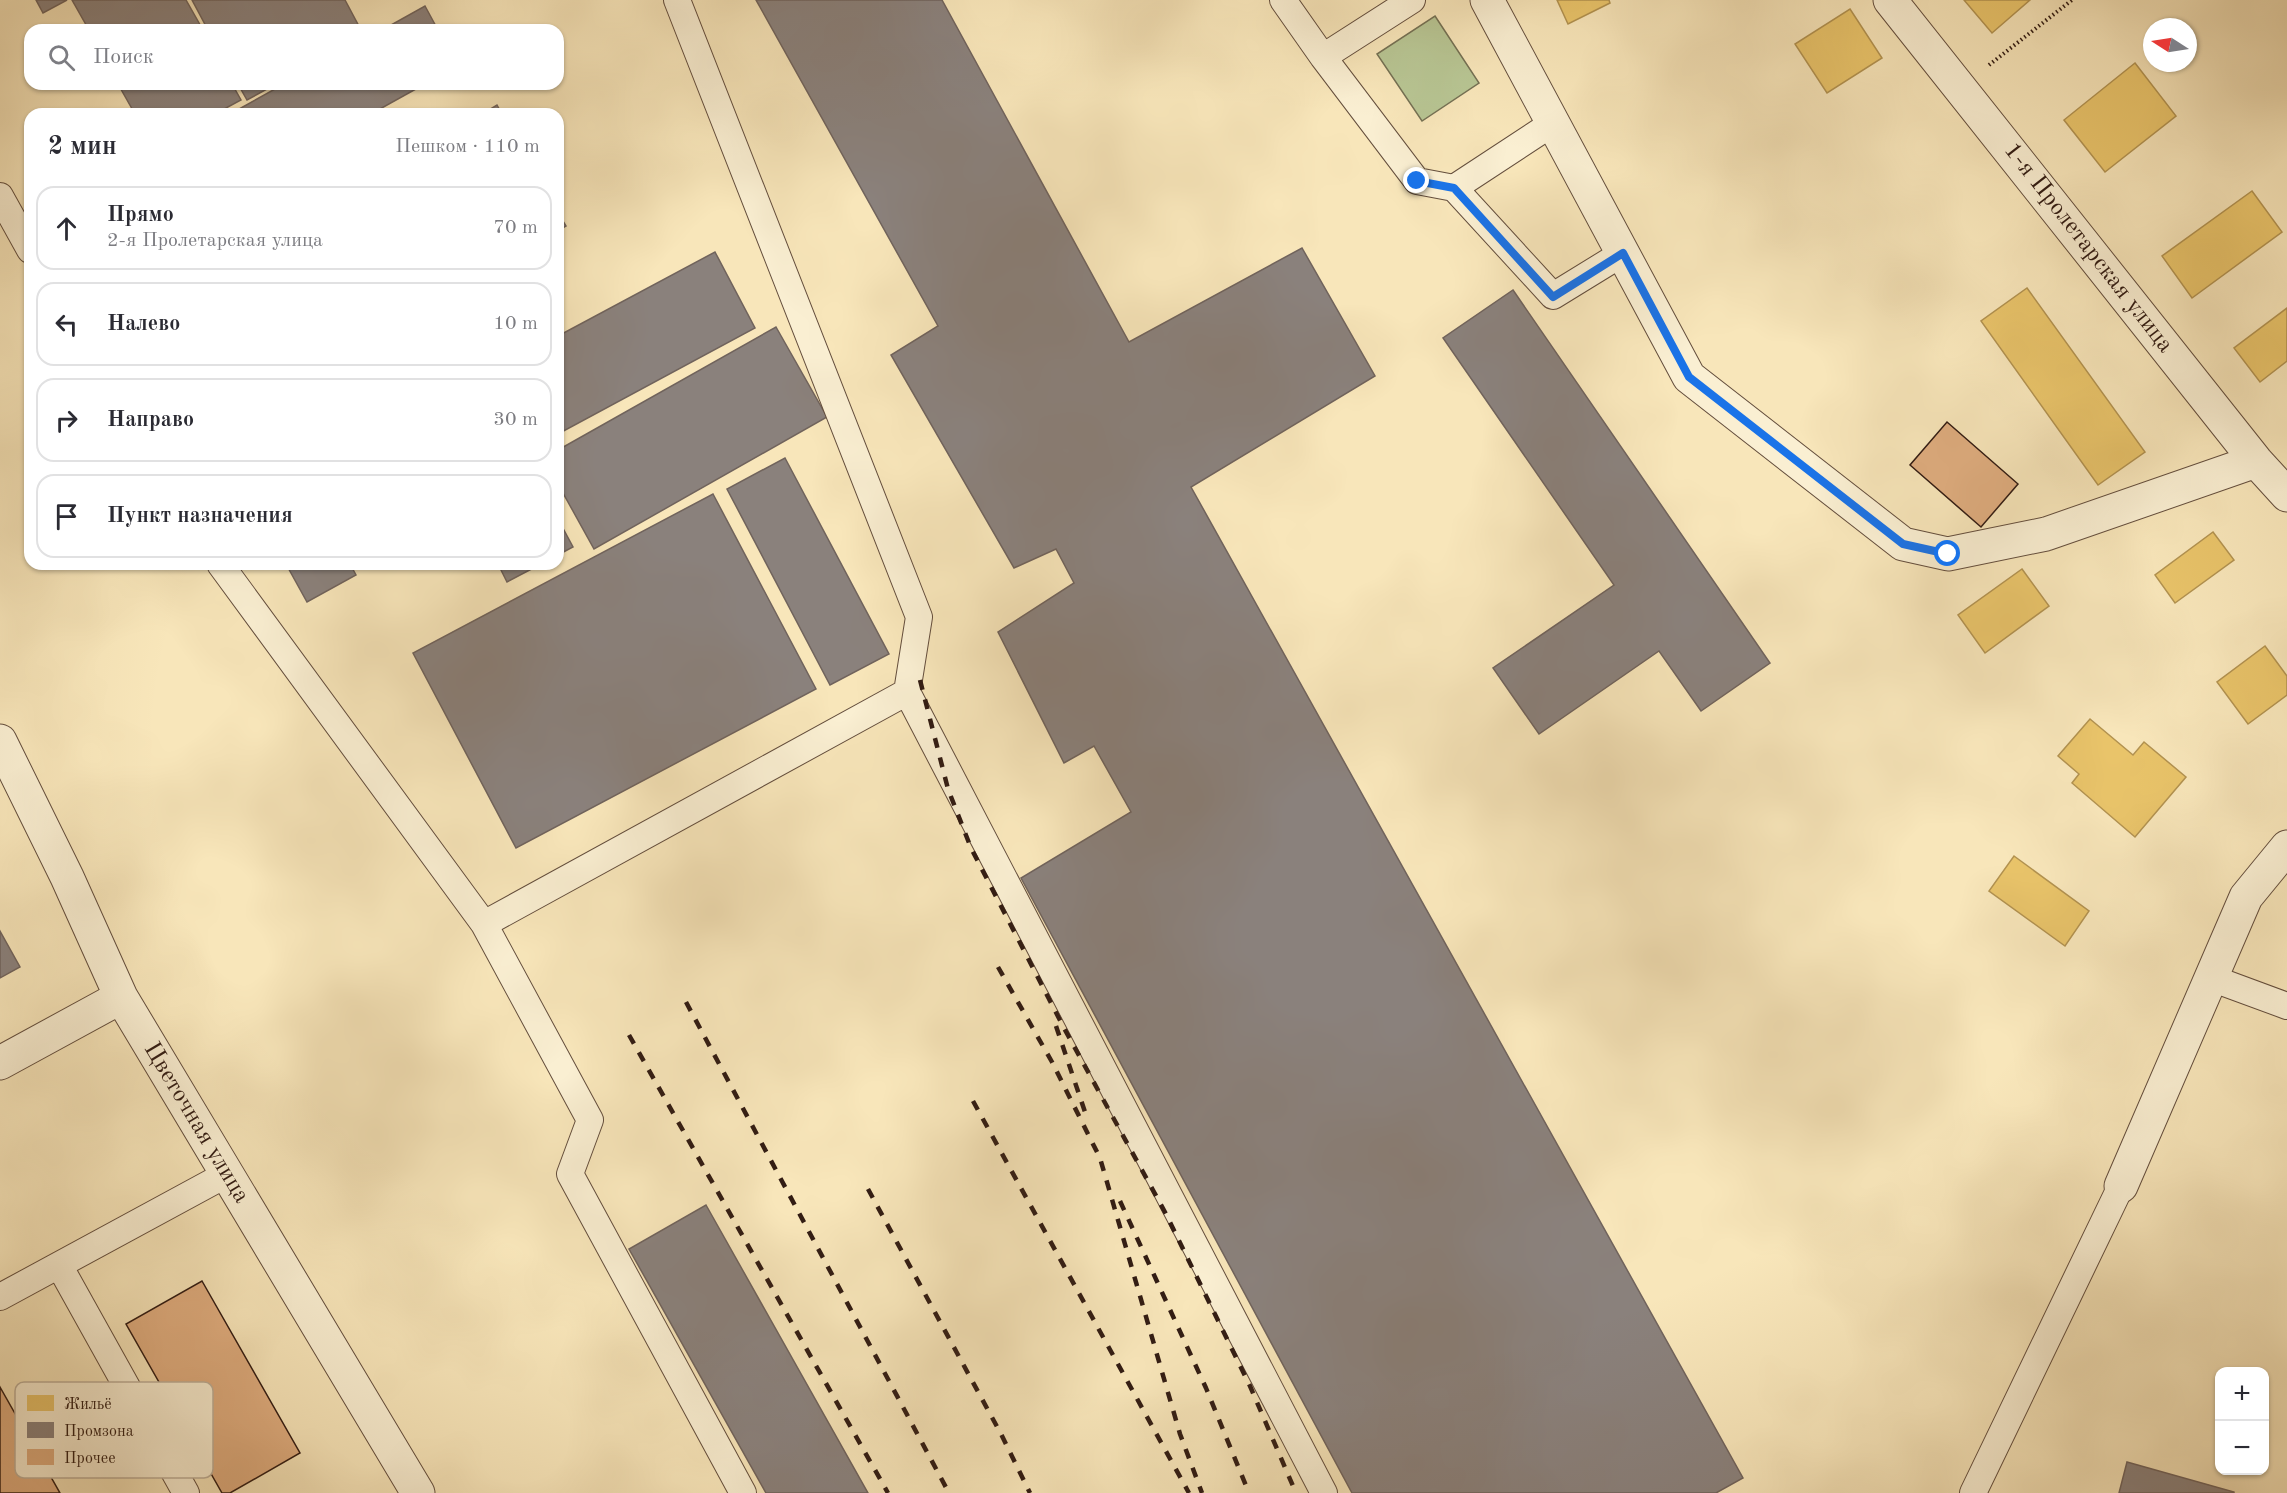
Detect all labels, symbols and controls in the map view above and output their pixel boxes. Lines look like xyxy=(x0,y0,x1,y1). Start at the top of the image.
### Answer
north arrow xyxy=(2143,18,2197,72)
search box xyxy=(24,24,564,90)
icon: search xyxy=(45,41,78,74)
text: Поиск xyxy=(93,46,154,68)
text: 2 мин xyxy=(48,134,117,160)
text: Пешком · 110 m xyxy=(395,137,540,157)
street label: 1-я Пролетарская улица xyxy=(1999,139,2177,358)
route end xyxy=(1403,167,1429,193)
text: Прямо xyxy=(107,204,174,226)
icon: ahead xyxy=(50,212,83,245)
text: 70 m xyxy=(493,218,538,238)
text: 2-я Пролетарская улица xyxy=(107,231,323,251)
icon: left xyxy=(50,308,83,341)
text: Налево xyxy=(107,313,180,335)
text: 10 m xyxy=(493,314,538,334)
icon: right xyxy=(50,404,83,437)
text: Направо xyxy=(107,409,194,431)
text: 30 m xyxy=(493,410,538,430)
icon: arrive xyxy=(50,500,83,533)
text: Пункт назначения xyxy=(107,505,293,527)
route start xyxy=(1934,540,1960,566)
street label: Цветочная улица xyxy=(139,1039,253,1208)
map controls xyxy=(2215,1367,2269,1475)
button: + xyxy=(2215,1367,2269,1421)
legend xyxy=(15,1382,213,1478)
text: Жильё xyxy=(64,1397,112,1413)
button: − xyxy=(2215,1421,2269,1475)
text: Промзона xyxy=(64,1424,134,1440)
text: Прочее xyxy=(64,1451,116,1467)

